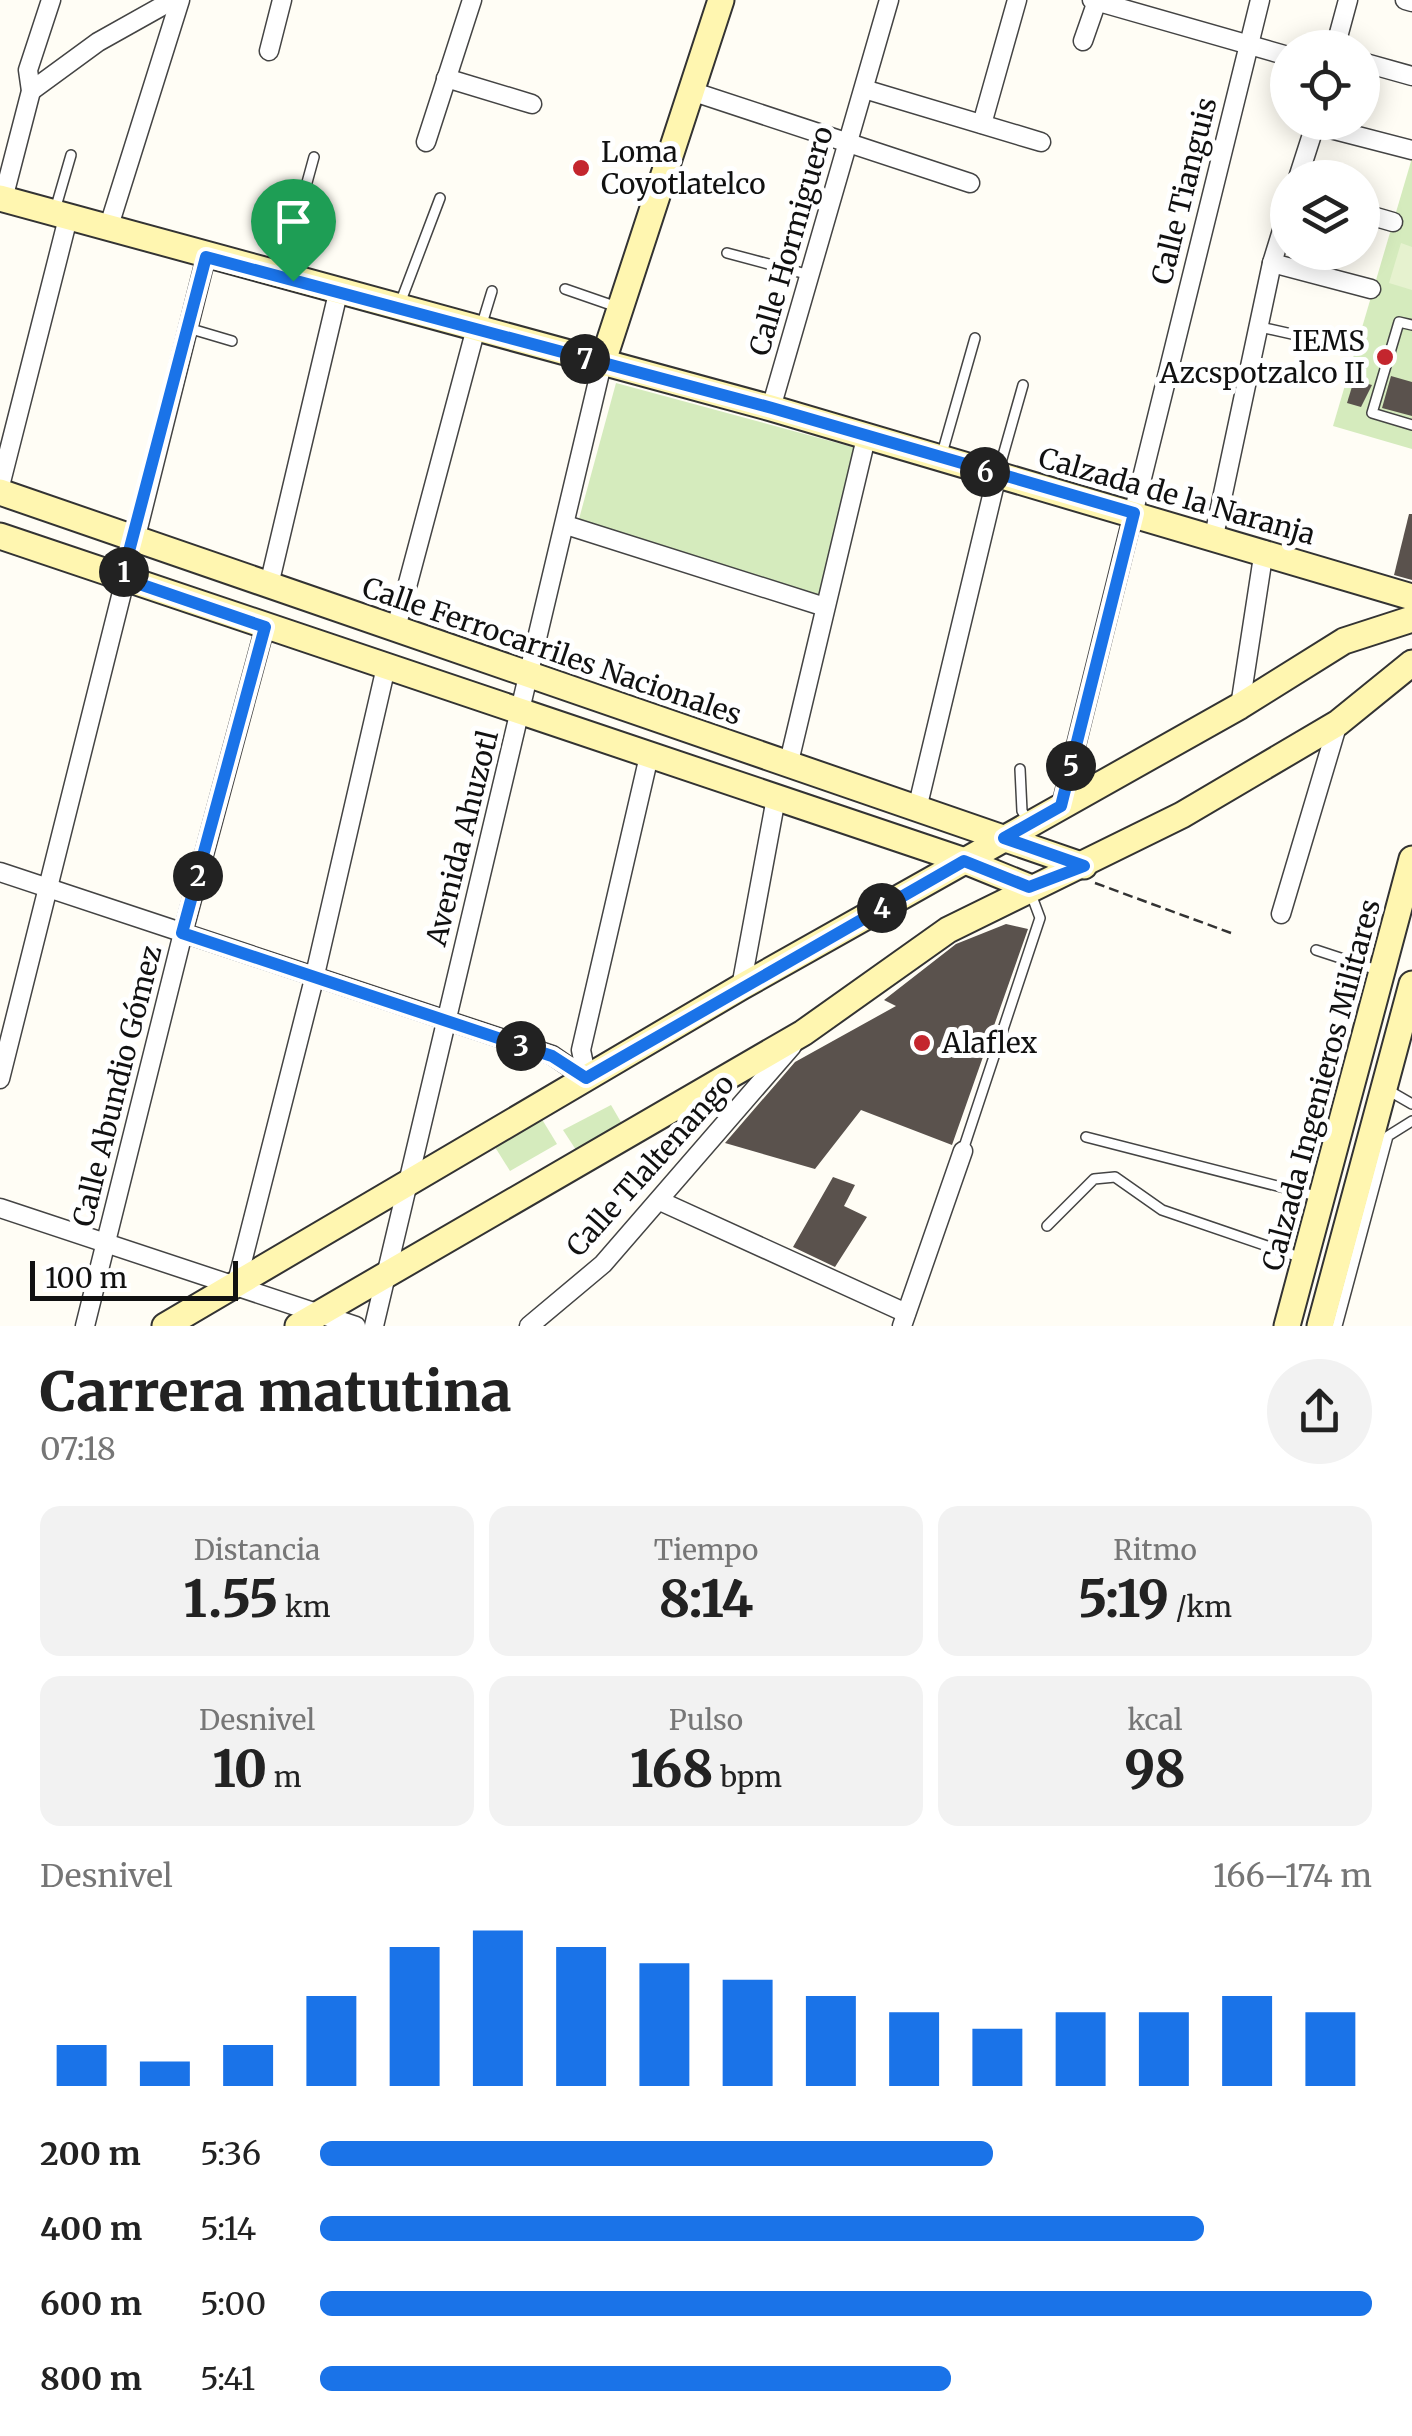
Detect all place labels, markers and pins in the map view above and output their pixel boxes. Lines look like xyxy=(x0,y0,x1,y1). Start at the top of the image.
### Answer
place label: Loma Coyotlatelco xyxy=(601,134,766,202)
marker: Loma Coyotlatelco xyxy=(570,157,592,179)
pin xyxy=(251,179,336,282)
place label: IEMS Azcspotzalco II xyxy=(1159,323,1365,391)
pin: 7 xyxy=(560,334,610,384)
marker: IEMS Azcspotzalco II xyxy=(1374,346,1396,368)
pin: 6 xyxy=(960,447,1010,497)
pin: 1 xyxy=(99,547,149,597)
pin: 5 xyxy=(1046,741,1096,791)
pin: 2 xyxy=(173,851,223,901)
pin: 4 xyxy=(857,883,907,933)
pin: 3 xyxy=(496,1021,546,1071)
place label: Alaflex xyxy=(941,1025,1038,1061)
marker: Alaflex xyxy=(911,1032,933,1054)

